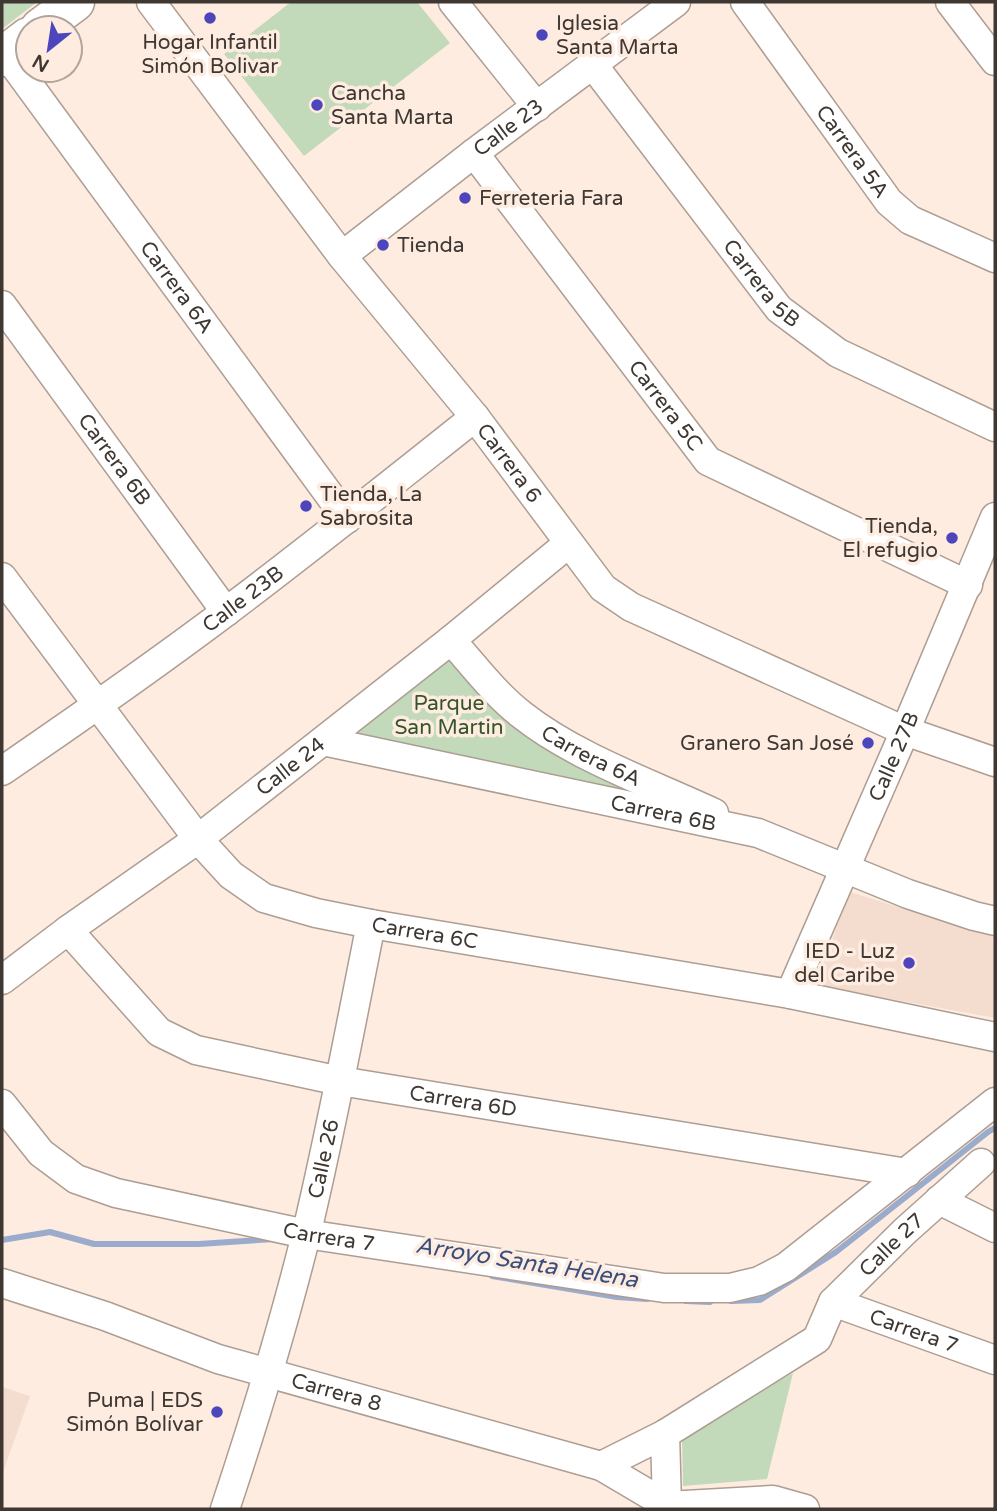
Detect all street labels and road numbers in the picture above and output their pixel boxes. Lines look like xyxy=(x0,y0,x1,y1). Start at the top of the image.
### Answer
street label: Calle 23 xyxy=(469,94,548,162)
street label: Carrera 5A xyxy=(810,100,894,203)
street label: Carrera 5B xyxy=(717,235,804,333)
street label: Carrera 6A xyxy=(134,236,219,338)
street label: Carrera 5C xyxy=(623,355,708,456)
street label: Carrera 6B xyxy=(72,409,156,510)
street label: Carrera 6 xyxy=(471,419,547,508)
street label: Calle 23B xyxy=(198,561,289,638)
street label: Calle 27B xyxy=(864,708,925,806)
street label: Carrera 6A xyxy=(536,720,644,792)
street label: Calle 24 xyxy=(251,732,330,801)
street label: Carrera 6B xyxy=(608,790,718,837)
street label: Carrera 6C xyxy=(370,912,480,955)
street label: Carrera 6D xyxy=(408,1080,519,1123)
street label: Calle 26 xyxy=(303,1117,345,1201)
street label: Calle 27 xyxy=(854,1208,929,1282)
street label: Carrera 7 xyxy=(280,1217,376,1257)
street label: Carrera 7 xyxy=(866,1304,962,1359)
street label: Carrera 8 xyxy=(288,1368,384,1417)

